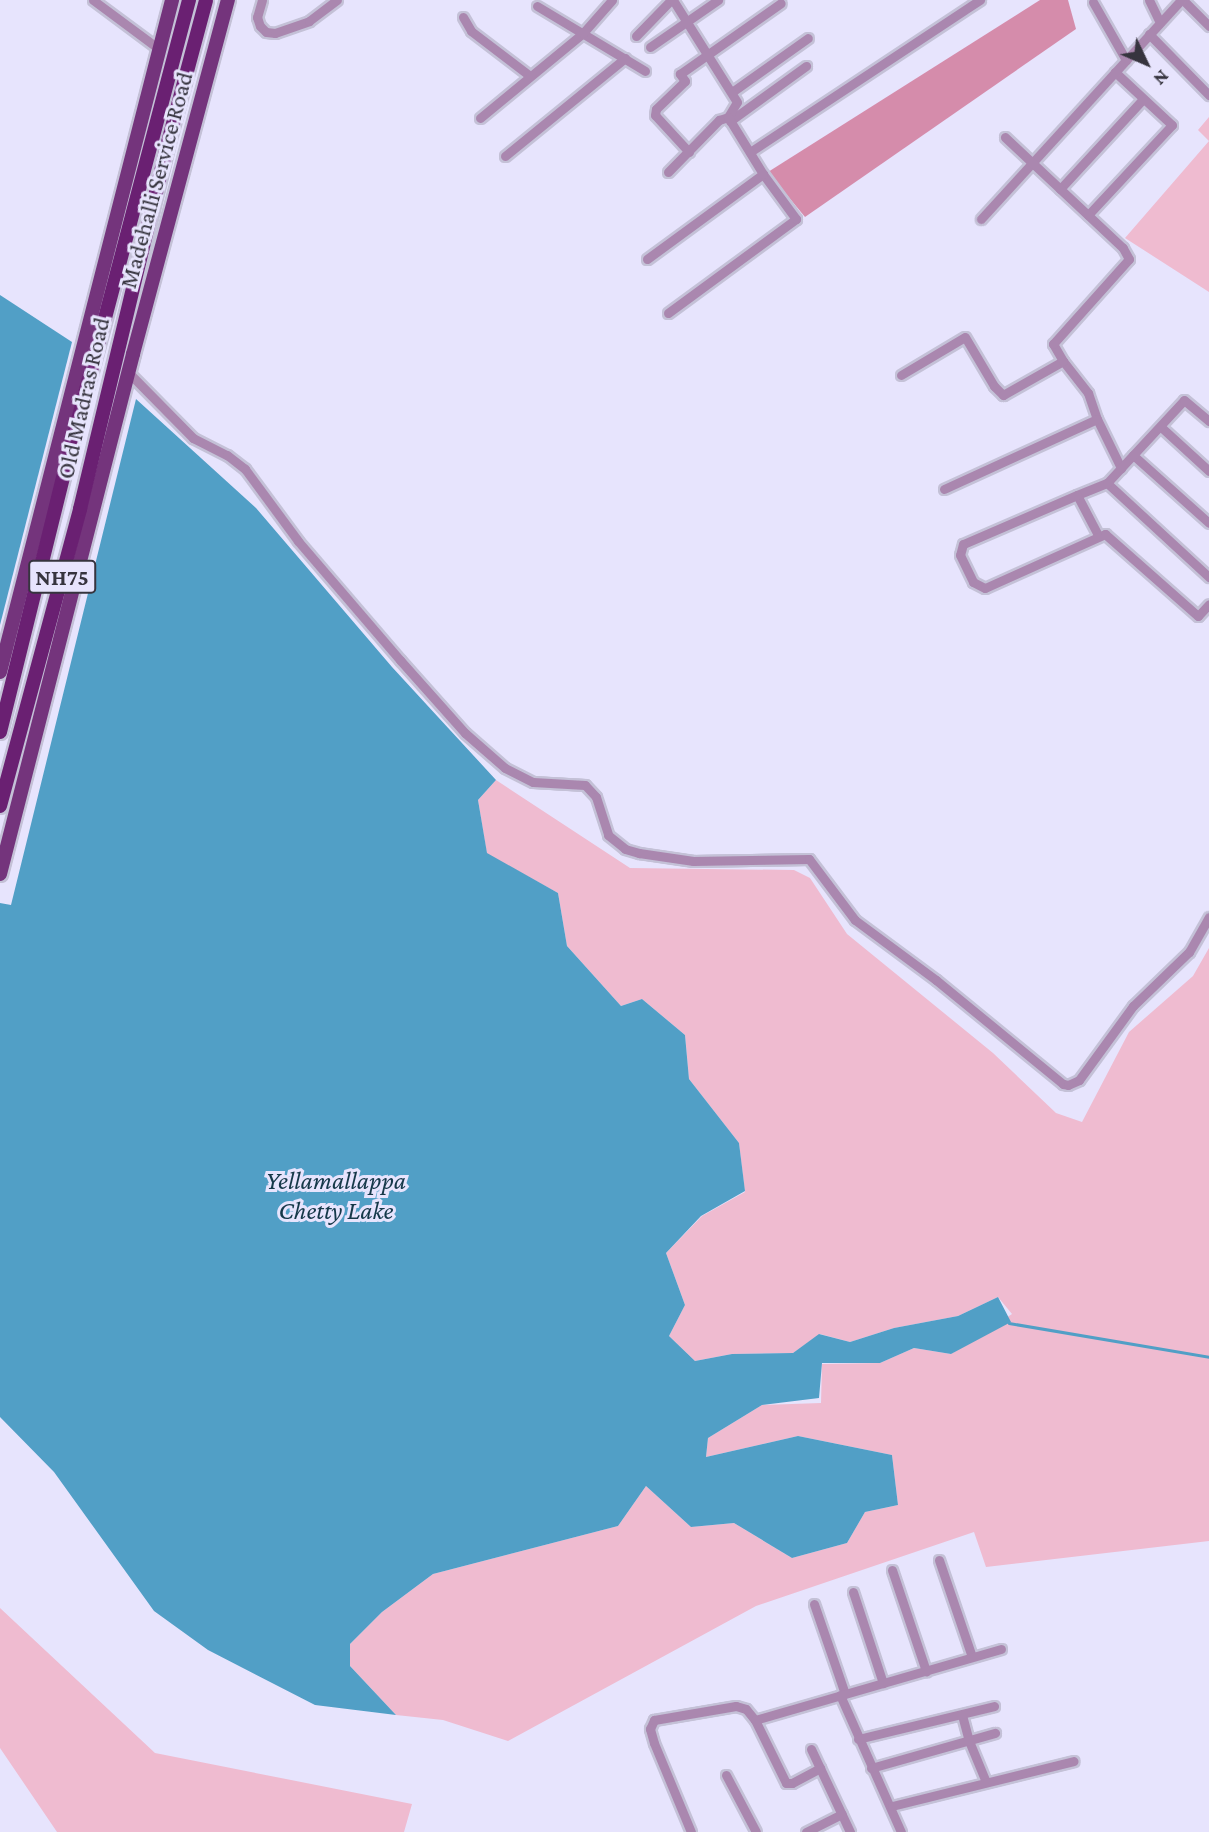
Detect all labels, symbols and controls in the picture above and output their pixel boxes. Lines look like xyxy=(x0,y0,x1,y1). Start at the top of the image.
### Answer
north arrow xyxy=(1111,28,1181,98)
text: N xyxy=(1149,66,1174,90)
street label: Madehalli Service Road xyxy=(113,69,199,291)
street label: Old Madras Road xyxy=(50,314,116,482)
road number: NH75 xyxy=(27,558,97,596)
water label: Yellamallappa Chetty Lake xyxy=(266,1165,406,1226)

